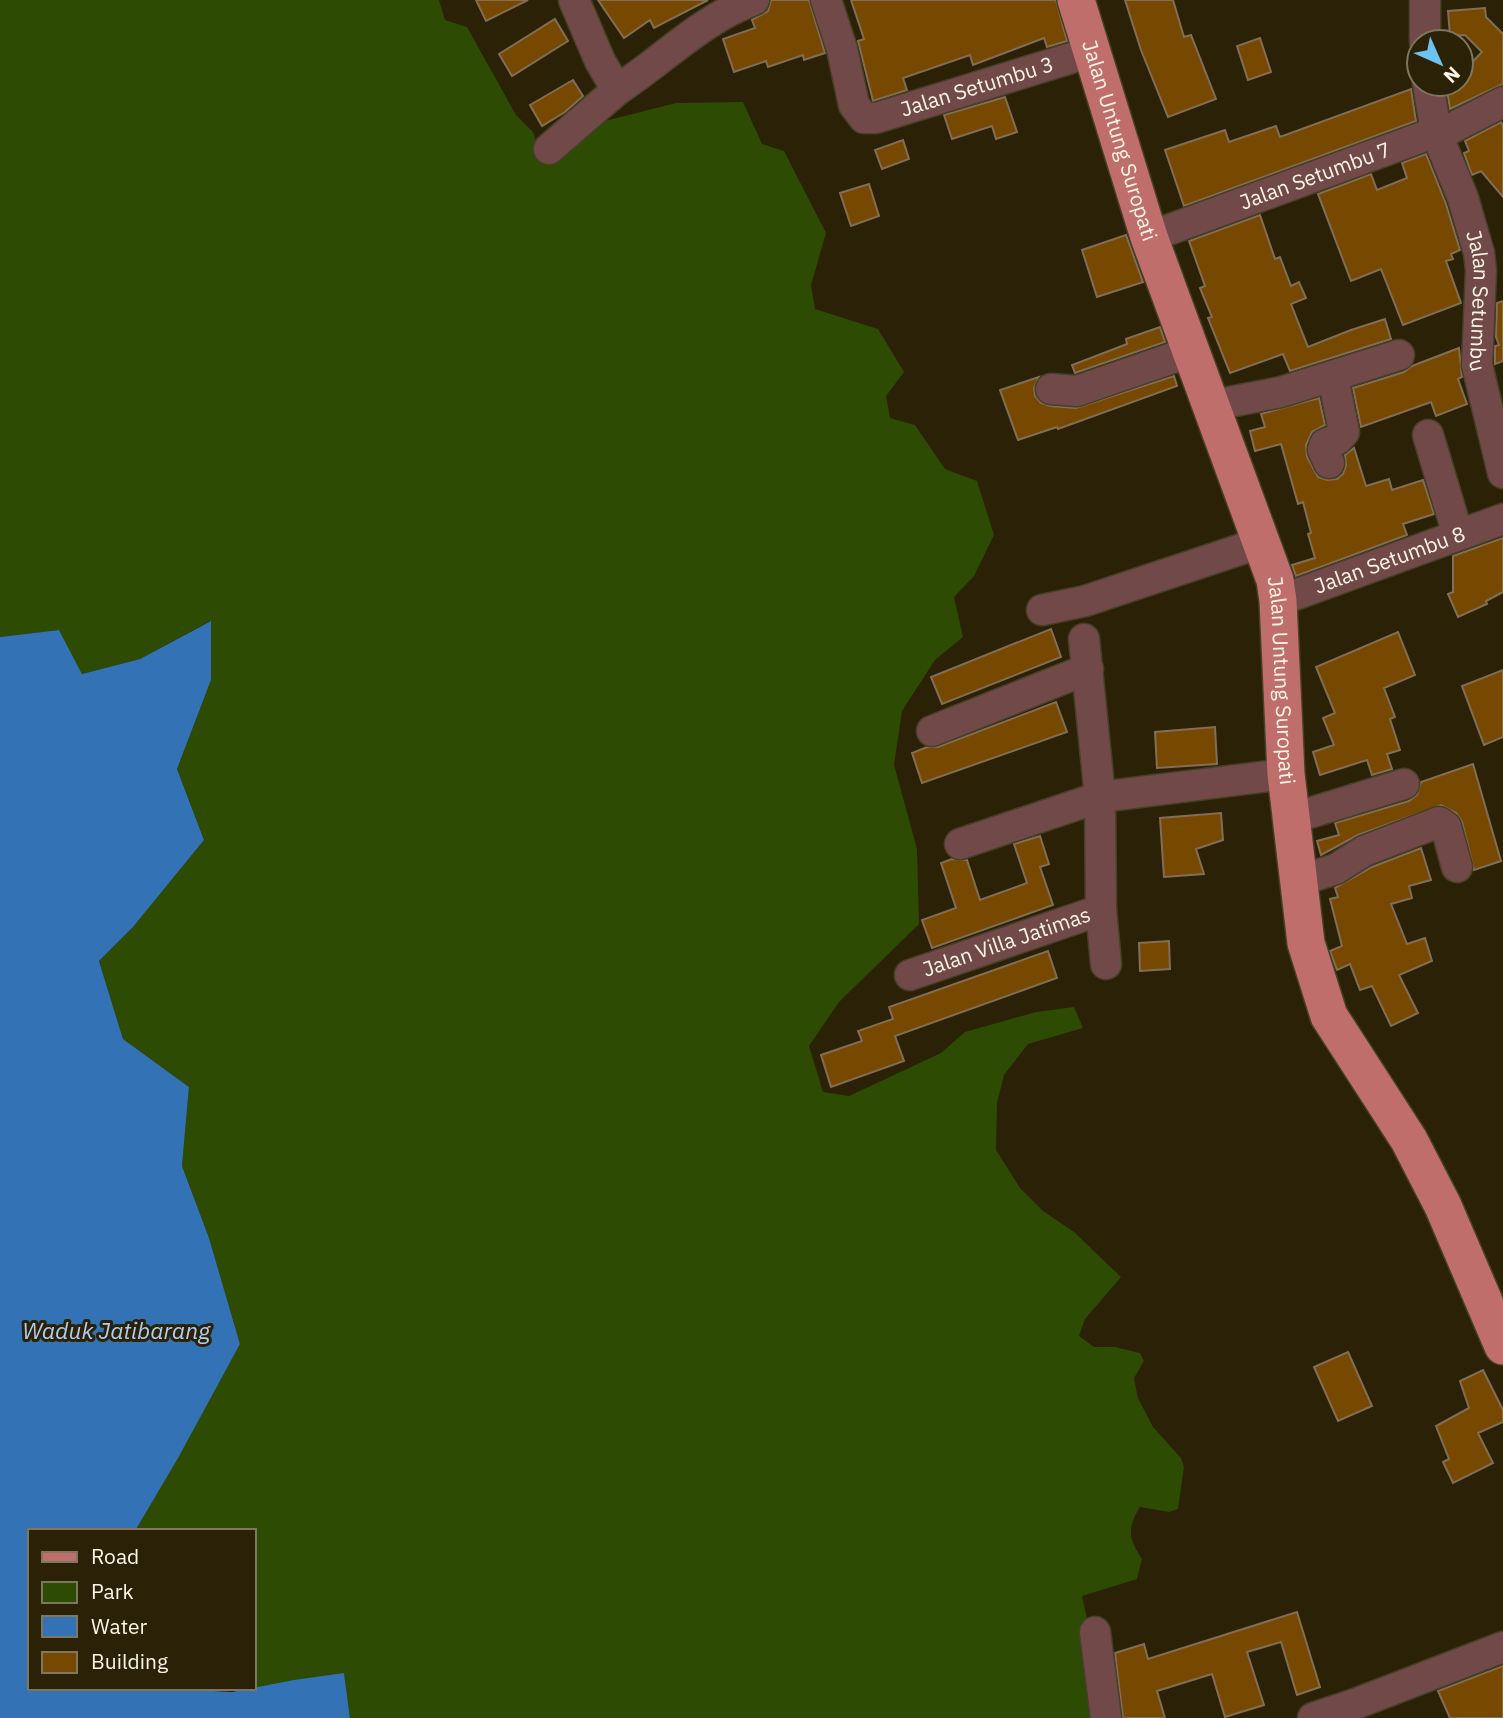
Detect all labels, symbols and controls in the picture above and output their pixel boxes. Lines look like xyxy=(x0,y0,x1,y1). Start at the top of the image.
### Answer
north arrow xyxy=(1405,28,1475,98)
street label: Jalan Untung Suropati xyxy=(1076,36,1164,245)
street label: Jalan Setumbu 3 xyxy=(897,49,1057,123)
text: N xyxy=(1439,62,1465,88)
street label: Jalan Setumbu 7 xyxy=(1235,135,1394,216)
street label: Jalan Setumbu xyxy=(1460,227,1496,374)
street label: Jalan Setumbu 8 xyxy=(1310,519,1469,600)
street label: Jalan Untung Suropati xyxy=(1262,574,1302,786)
street label: Jalan Villa Jatimas xyxy=(919,900,1094,983)
water label: Waduk Jatibarang xyxy=(22,1315,211,1345)
legend xyxy=(28,1529,256,1690)
text: Road xyxy=(91,1542,139,1570)
text: Park xyxy=(91,1577,134,1605)
text: Water xyxy=(91,1612,148,1640)
text: Building xyxy=(91,1647,168,1675)

